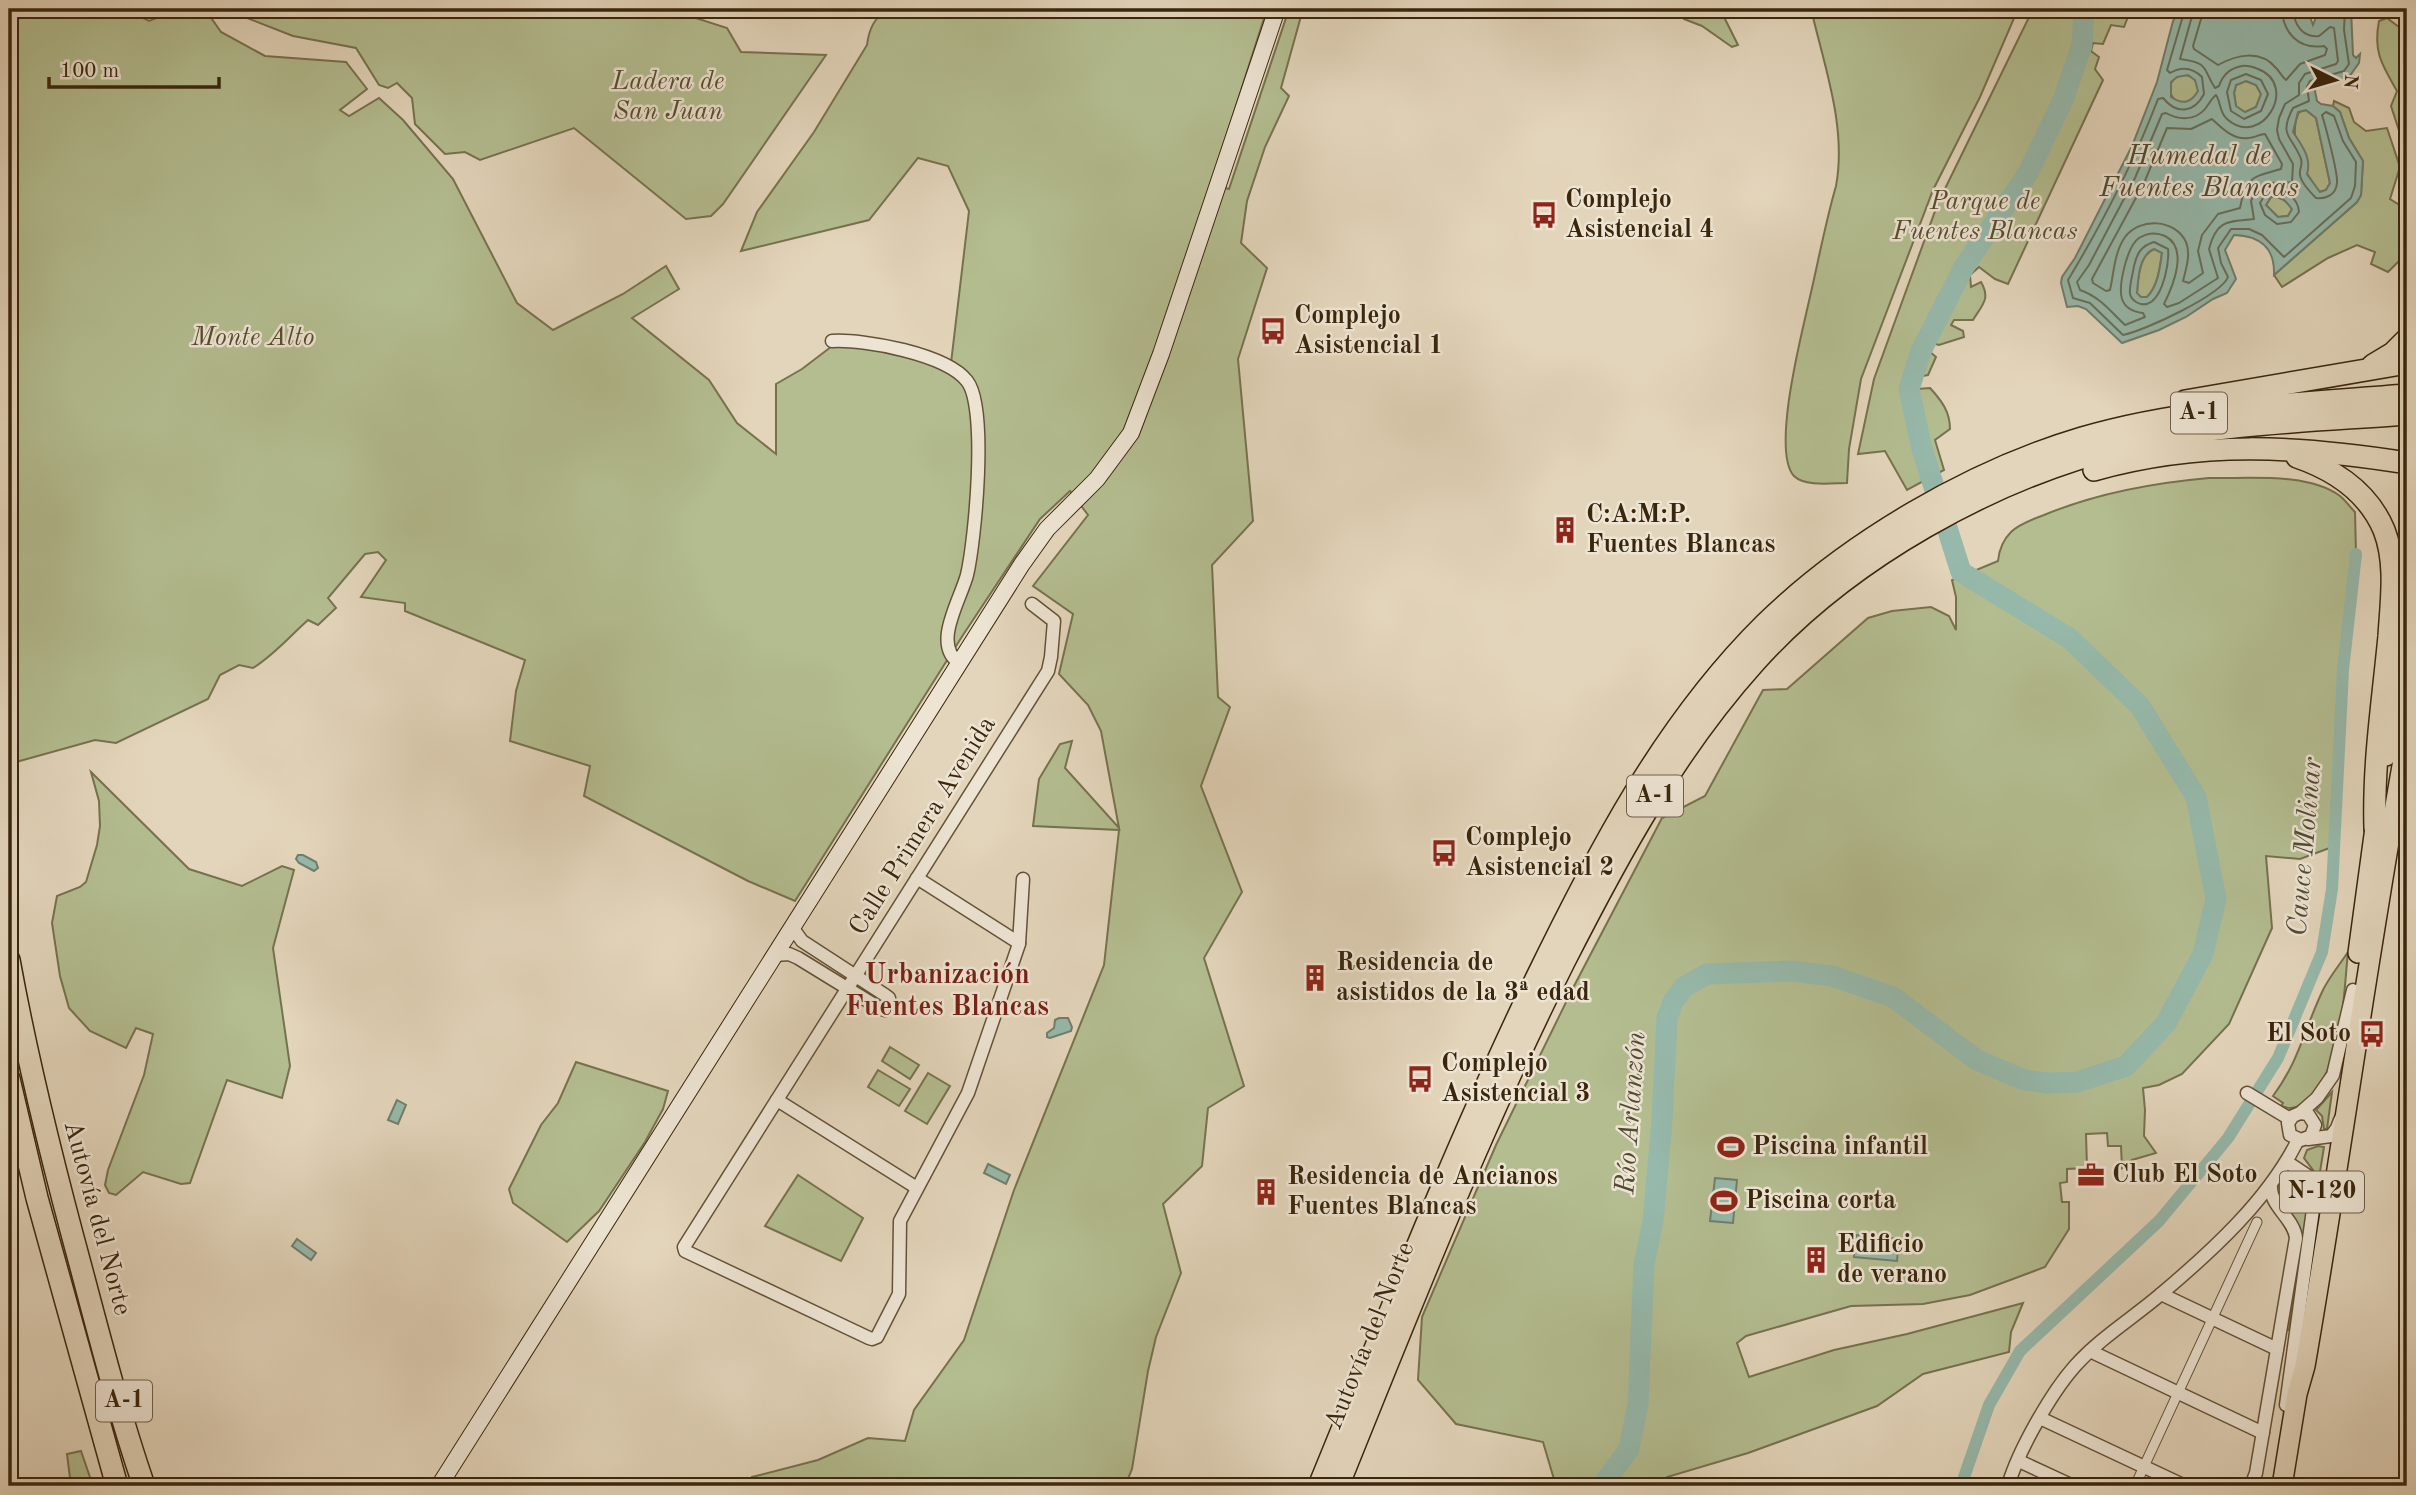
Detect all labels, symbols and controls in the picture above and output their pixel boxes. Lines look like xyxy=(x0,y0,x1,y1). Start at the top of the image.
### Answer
scale bar xyxy=(49,46,219,90)
north arrow xyxy=(2300,46,2370,116)
text: 100 m xyxy=(60,61,119,82)
park label: Ladera de San Juan xyxy=(611,69,724,125)
text: N xyxy=(2339,73,2360,90)
water label: Humedal de Fuentes Blancas xyxy=(2098,143,2299,203)
place label: Complejo Asistencial 4 xyxy=(1565,187,1714,243)
park label: Parque de Fuentes Blancas xyxy=(1891,189,2078,245)
bus stop icon: Complejo Asistencial 4 xyxy=(1529,200,1559,230)
place label: Complejo Asistencial 1 xyxy=(1294,303,1443,359)
bus stop icon: Complejo Asistencial 1 xyxy=(1258,316,1288,346)
park label: Monte Alto xyxy=(190,325,315,351)
road number: A-1 xyxy=(2171,392,2227,434)
place label: C:A:M:P. Fuentes Blancas xyxy=(1586,502,1775,558)
building icon: C:A:M:P. Fuentes Blancas xyxy=(1550,515,1580,545)
street label: Calle Primera Avenida xyxy=(845,712,1001,940)
water label: Cauce Molinar xyxy=(2284,755,2328,938)
road number: A-1 xyxy=(1627,776,1683,816)
place label: Complejo Asistencial 2 xyxy=(1465,825,1614,881)
bus stop icon: Complejo Asistencial 2 xyxy=(1429,838,1459,868)
place label: Residencia de asistidos de la 3ª edad xyxy=(1336,950,1590,1006)
district label: Urbanización Fuentes Blancas xyxy=(845,962,1049,1022)
building icon: Residencia de asistidos de la 3ª edad xyxy=(1300,963,1330,993)
bus stop icon: El Soto xyxy=(2357,1019,2387,1049)
place label: El Soto xyxy=(2266,1021,2351,1047)
water label: Río Arlanzón xyxy=(1612,1031,1652,1196)
place label: Complejo Asistencial 3 xyxy=(1441,1051,1590,1107)
bus stop icon: Complejo Asistencial 3 xyxy=(1405,1064,1435,1094)
street label: Autovía del Norte xyxy=(59,1118,135,1318)
sports icon: Piscina infantil xyxy=(1716,1132,1746,1162)
place label: Piscina infantil xyxy=(1752,1134,1928,1160)
office icon: Club El Soto xyxy=(2076,1160,2106,1190)
place label: Club El Soto xyxy=(2112,1162,2258,1188)
place label: Residencia de Ancianos Fuentes Blancas xyxy=(1287,1164,1558,1220)
road number: N-120 xyxy=(2280,1172,2364,1212)
building icon: Residencia de Ancianos Fuentes Blancas xyxy=(1251,1177,1281,1207)
sports icon: Piscina corta xyxy=(1709,1186,1739,1216)
place label: Piscina corta xyxy=(1745,1188,1896,1214)
place label: Edificio de verano xyxy=(1837,1232,1947,1288)
street label: Autovía del Norte xyxy=(1320,1238,1420,1434)
building icon: Edificio de verano xyxy=(1801,1245,1831,1275)
road number: A-1 xyxy=(96,1380,152,1422)

